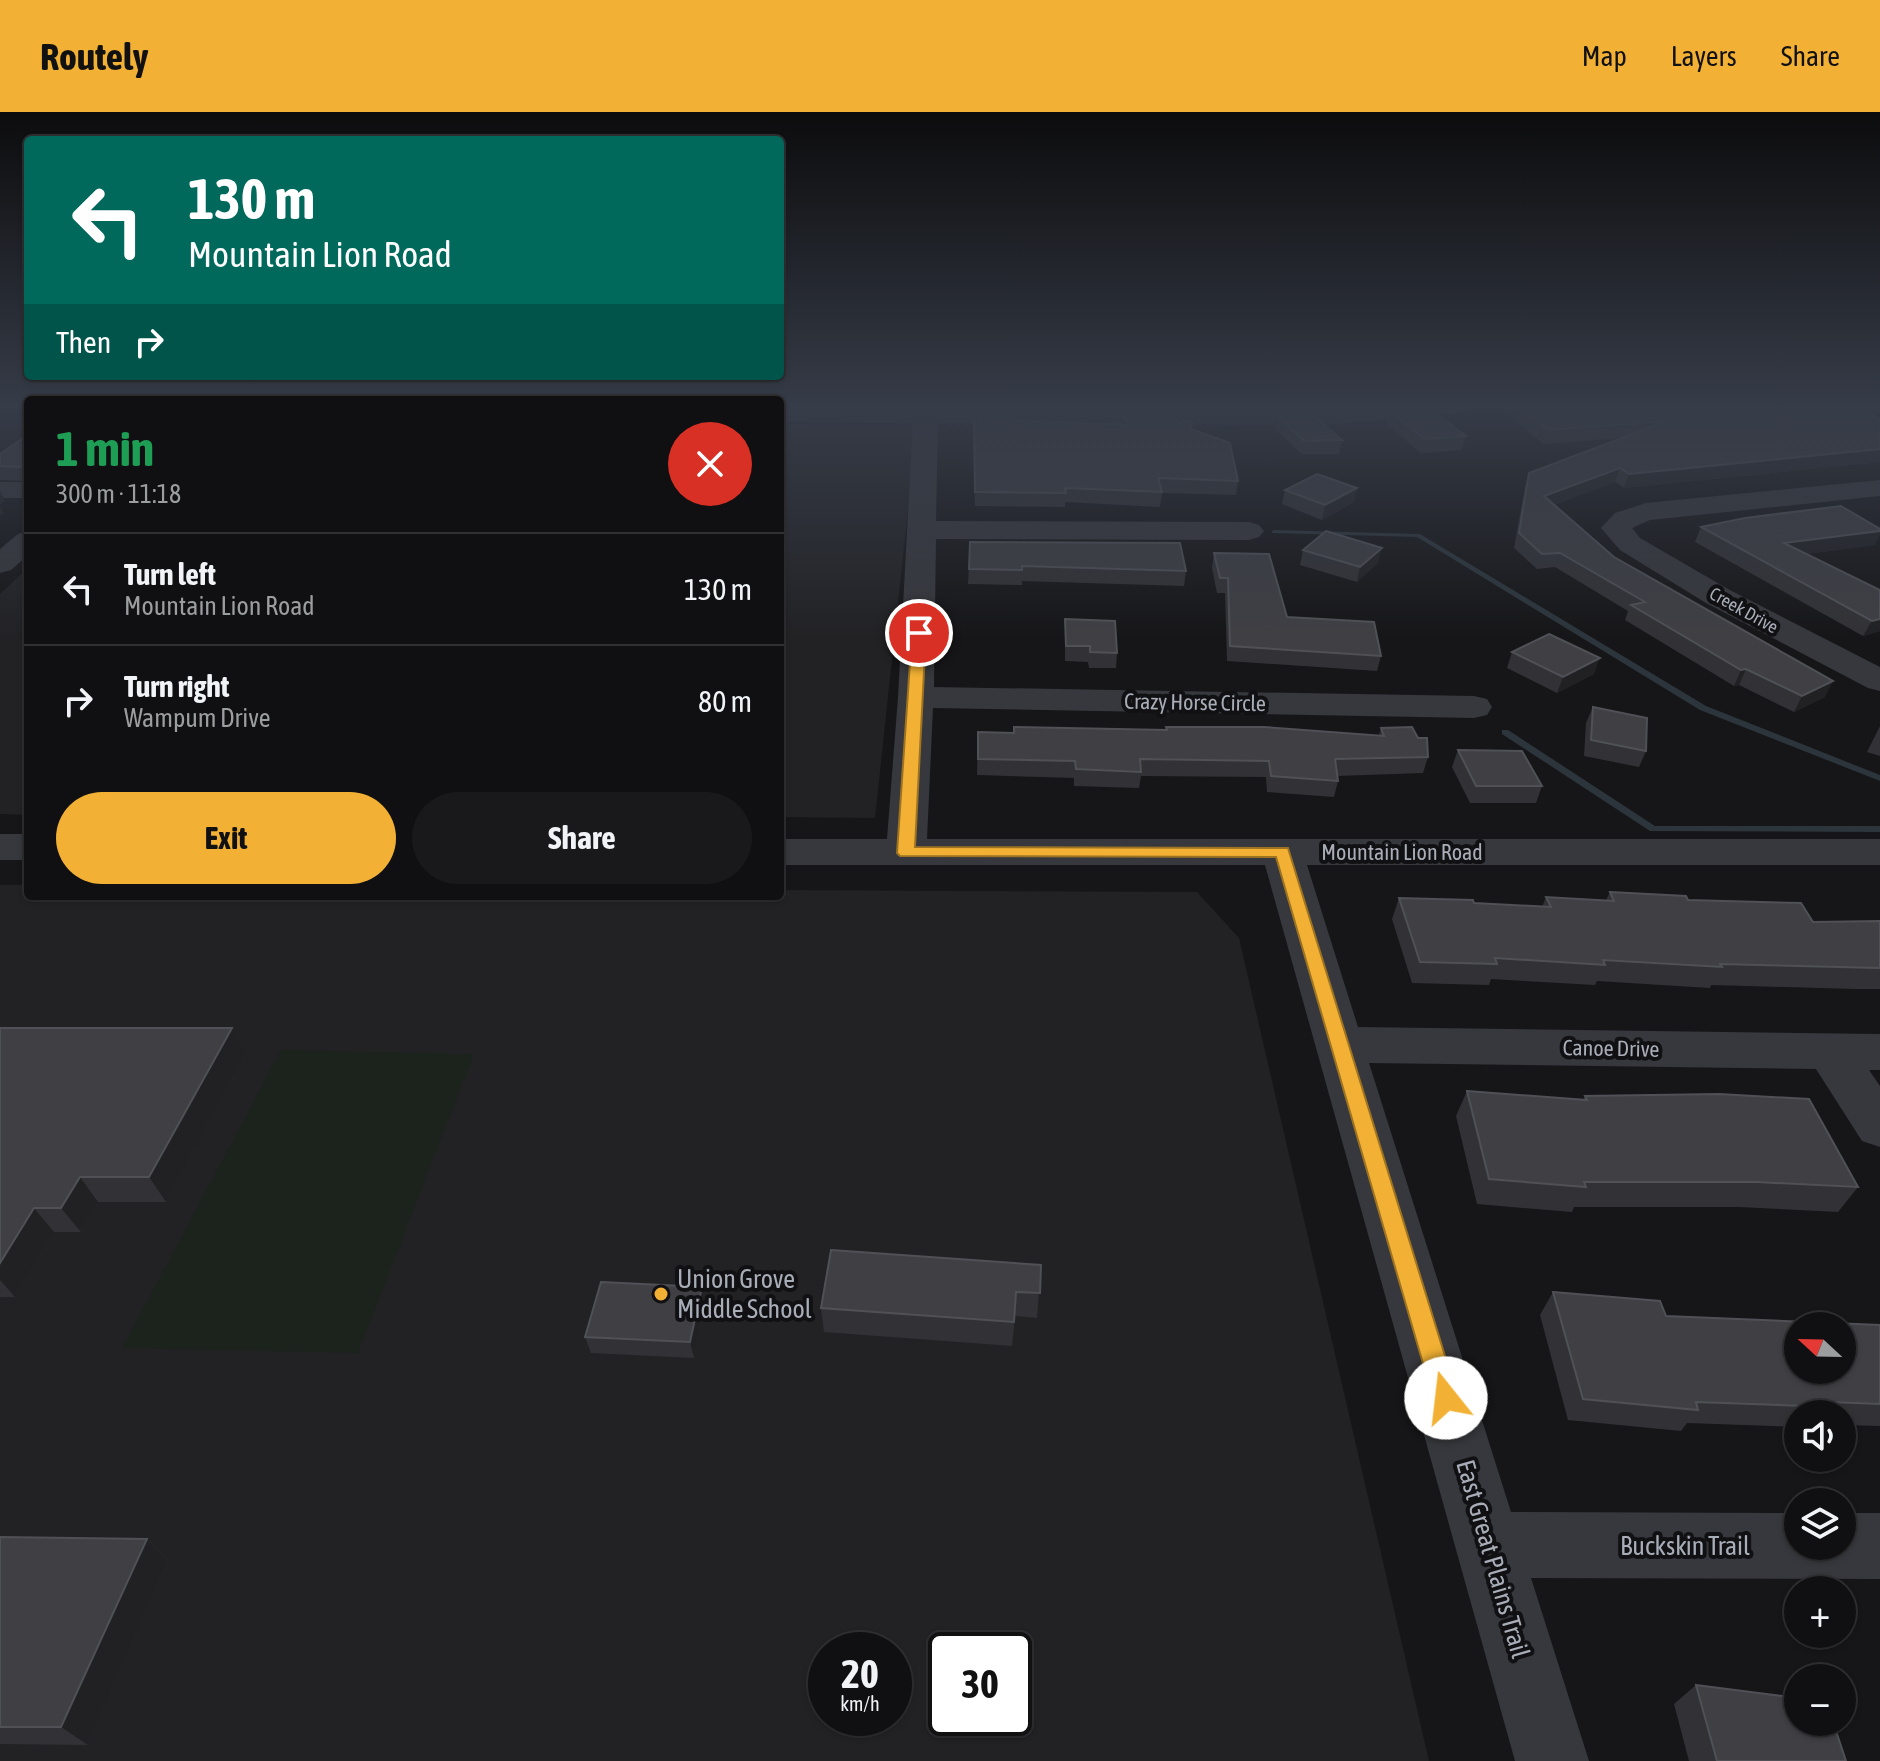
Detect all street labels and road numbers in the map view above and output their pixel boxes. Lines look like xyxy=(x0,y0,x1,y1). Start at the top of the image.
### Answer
street label: Creek Drive xyxy=(1706,583,1782,637)
street label: Crazy Horse Circle xyxy=(1124,688,1266,716)
street label: Mountain Lion Road xyxy=(1321,839,1483,865)
street label: Canoe Drive xyxy=(1562,1034,1660,1062)
street label: East Great Plains Trail xyxy=(1450,1456,1536,1662)
street label: Buckskin Trail xyxy=(1620,1531,1750,1561)

